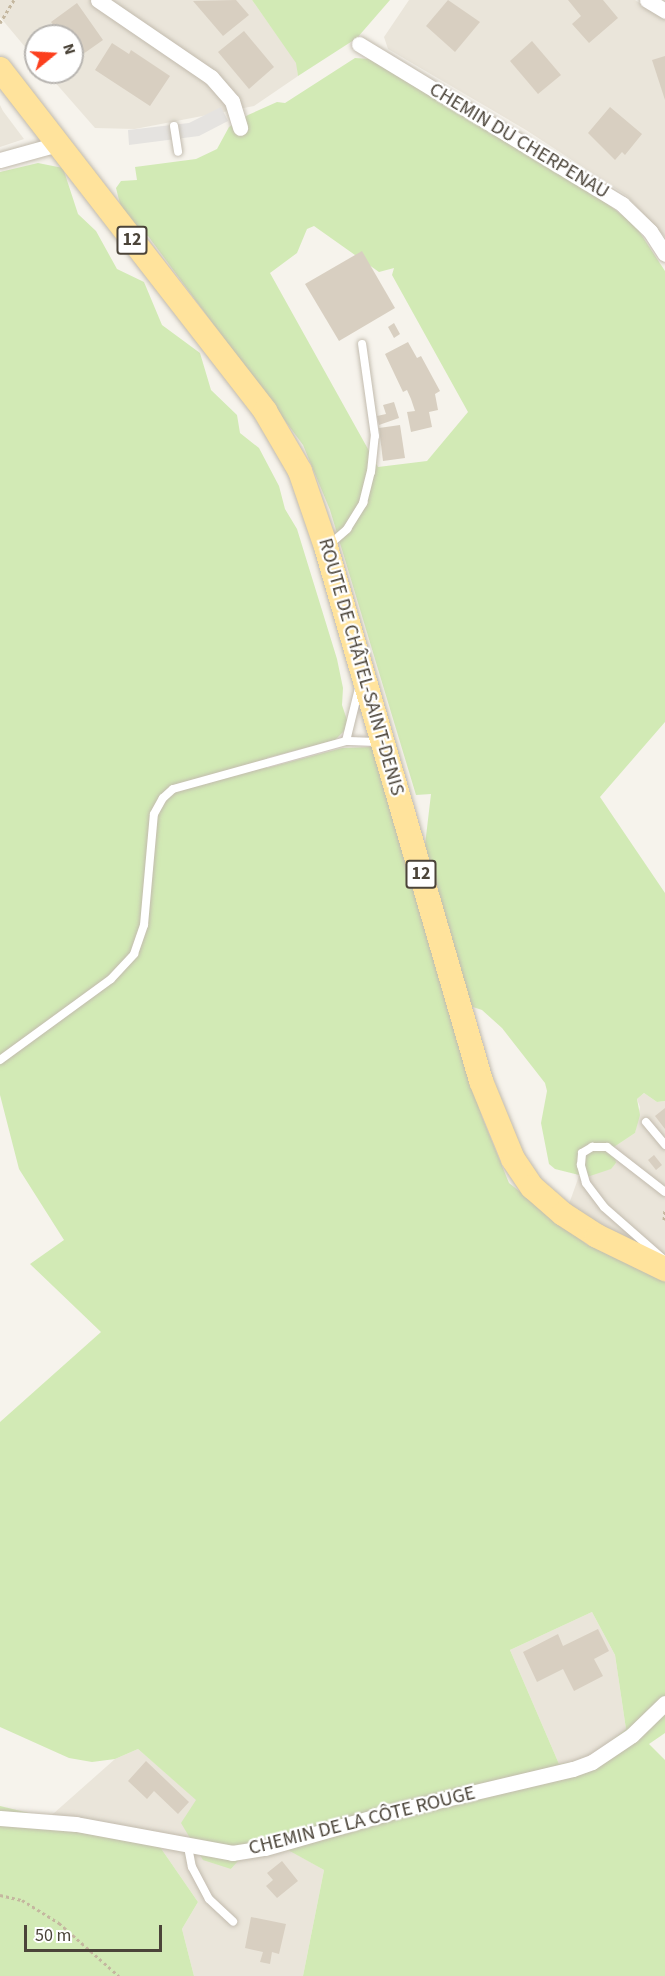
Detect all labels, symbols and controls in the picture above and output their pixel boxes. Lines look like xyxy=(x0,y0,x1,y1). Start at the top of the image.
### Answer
north arrow xyxy=(24,24,84,84)
text: N xyxy=(57,41,81,58)
street label: CHEMIN DU CHERPENAU xyxy=(425,78,613,204)
road number: 12 xyxy=(116,225,148,255)
street label: ROUTE DE CHÂTEL-SAINT-DENIS xyxy=(313,536,409,798)
road number: 12 xyxy=(404,859,438,889)
street label: CHEMIN DE LA CÔTE ROUGE xyxy=(246,1781,478,1861)
scale bar xyxy=(27,1913,165,1951)
text: 50 m xyxy=(35,1923,71,1948)

